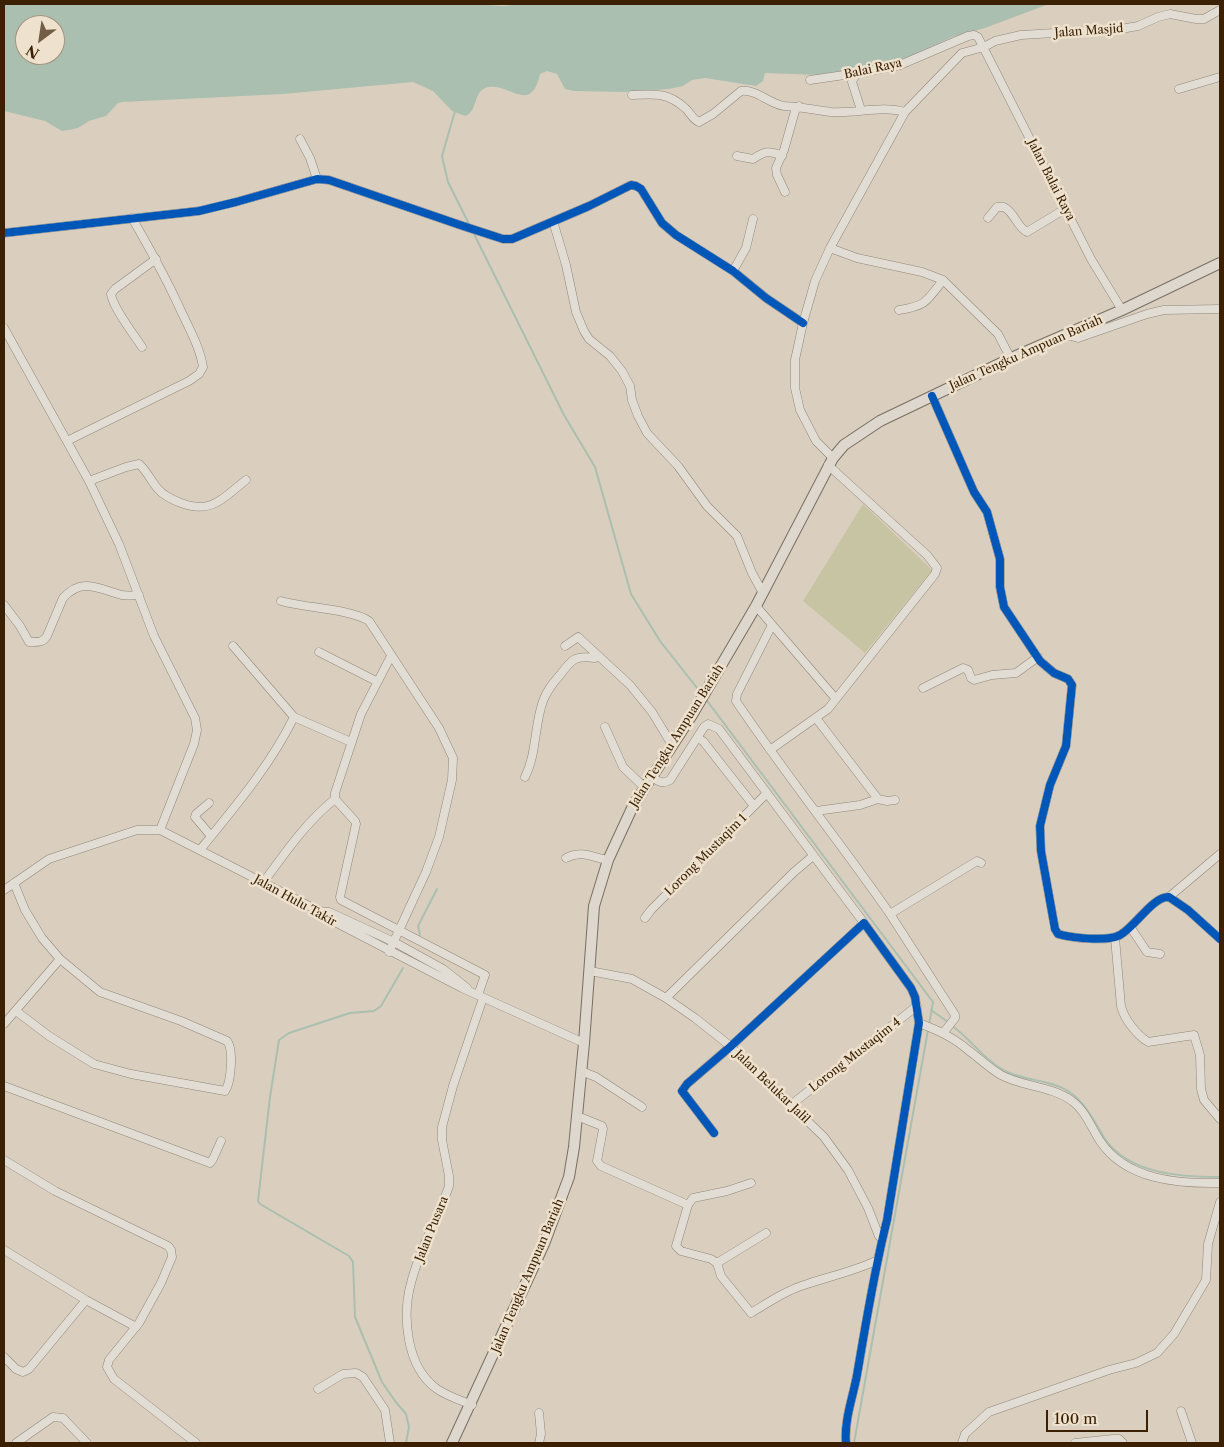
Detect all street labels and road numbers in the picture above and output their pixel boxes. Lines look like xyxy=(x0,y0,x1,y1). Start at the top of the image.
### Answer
street label: Jalan Masjid xyxy=(1054,21,1124,41)
street label: Balai Raya xyxy=(843,56,903,82)
street label: Jalan Balai Raya xyxy=(1024,137,1078,223)
street label: Jalan Tengku Ampuan Bariah xyxy=(947,313,1105,393)
street label: Jalan Tengku Ampuan Bariah xyxy=(627,662,727,810)
street label: Lorong Mustaqim 1 xyxy=(662,811,750,899)
street label: Jalan Hulu Takir xyxy=(251,872,339,930)
street label: Lorong Mustaqim 4 xyxy=(807,1015,903,1095)
street label: Jalan Belukar Jalil xyxy=(731,1047,813,1127)
street label: Jalan Pusara xyxy=(412,1194,452,1264)
street label: Jalan Tengku Ampuan Bariah xyxy=(489,1197,567,1355)

